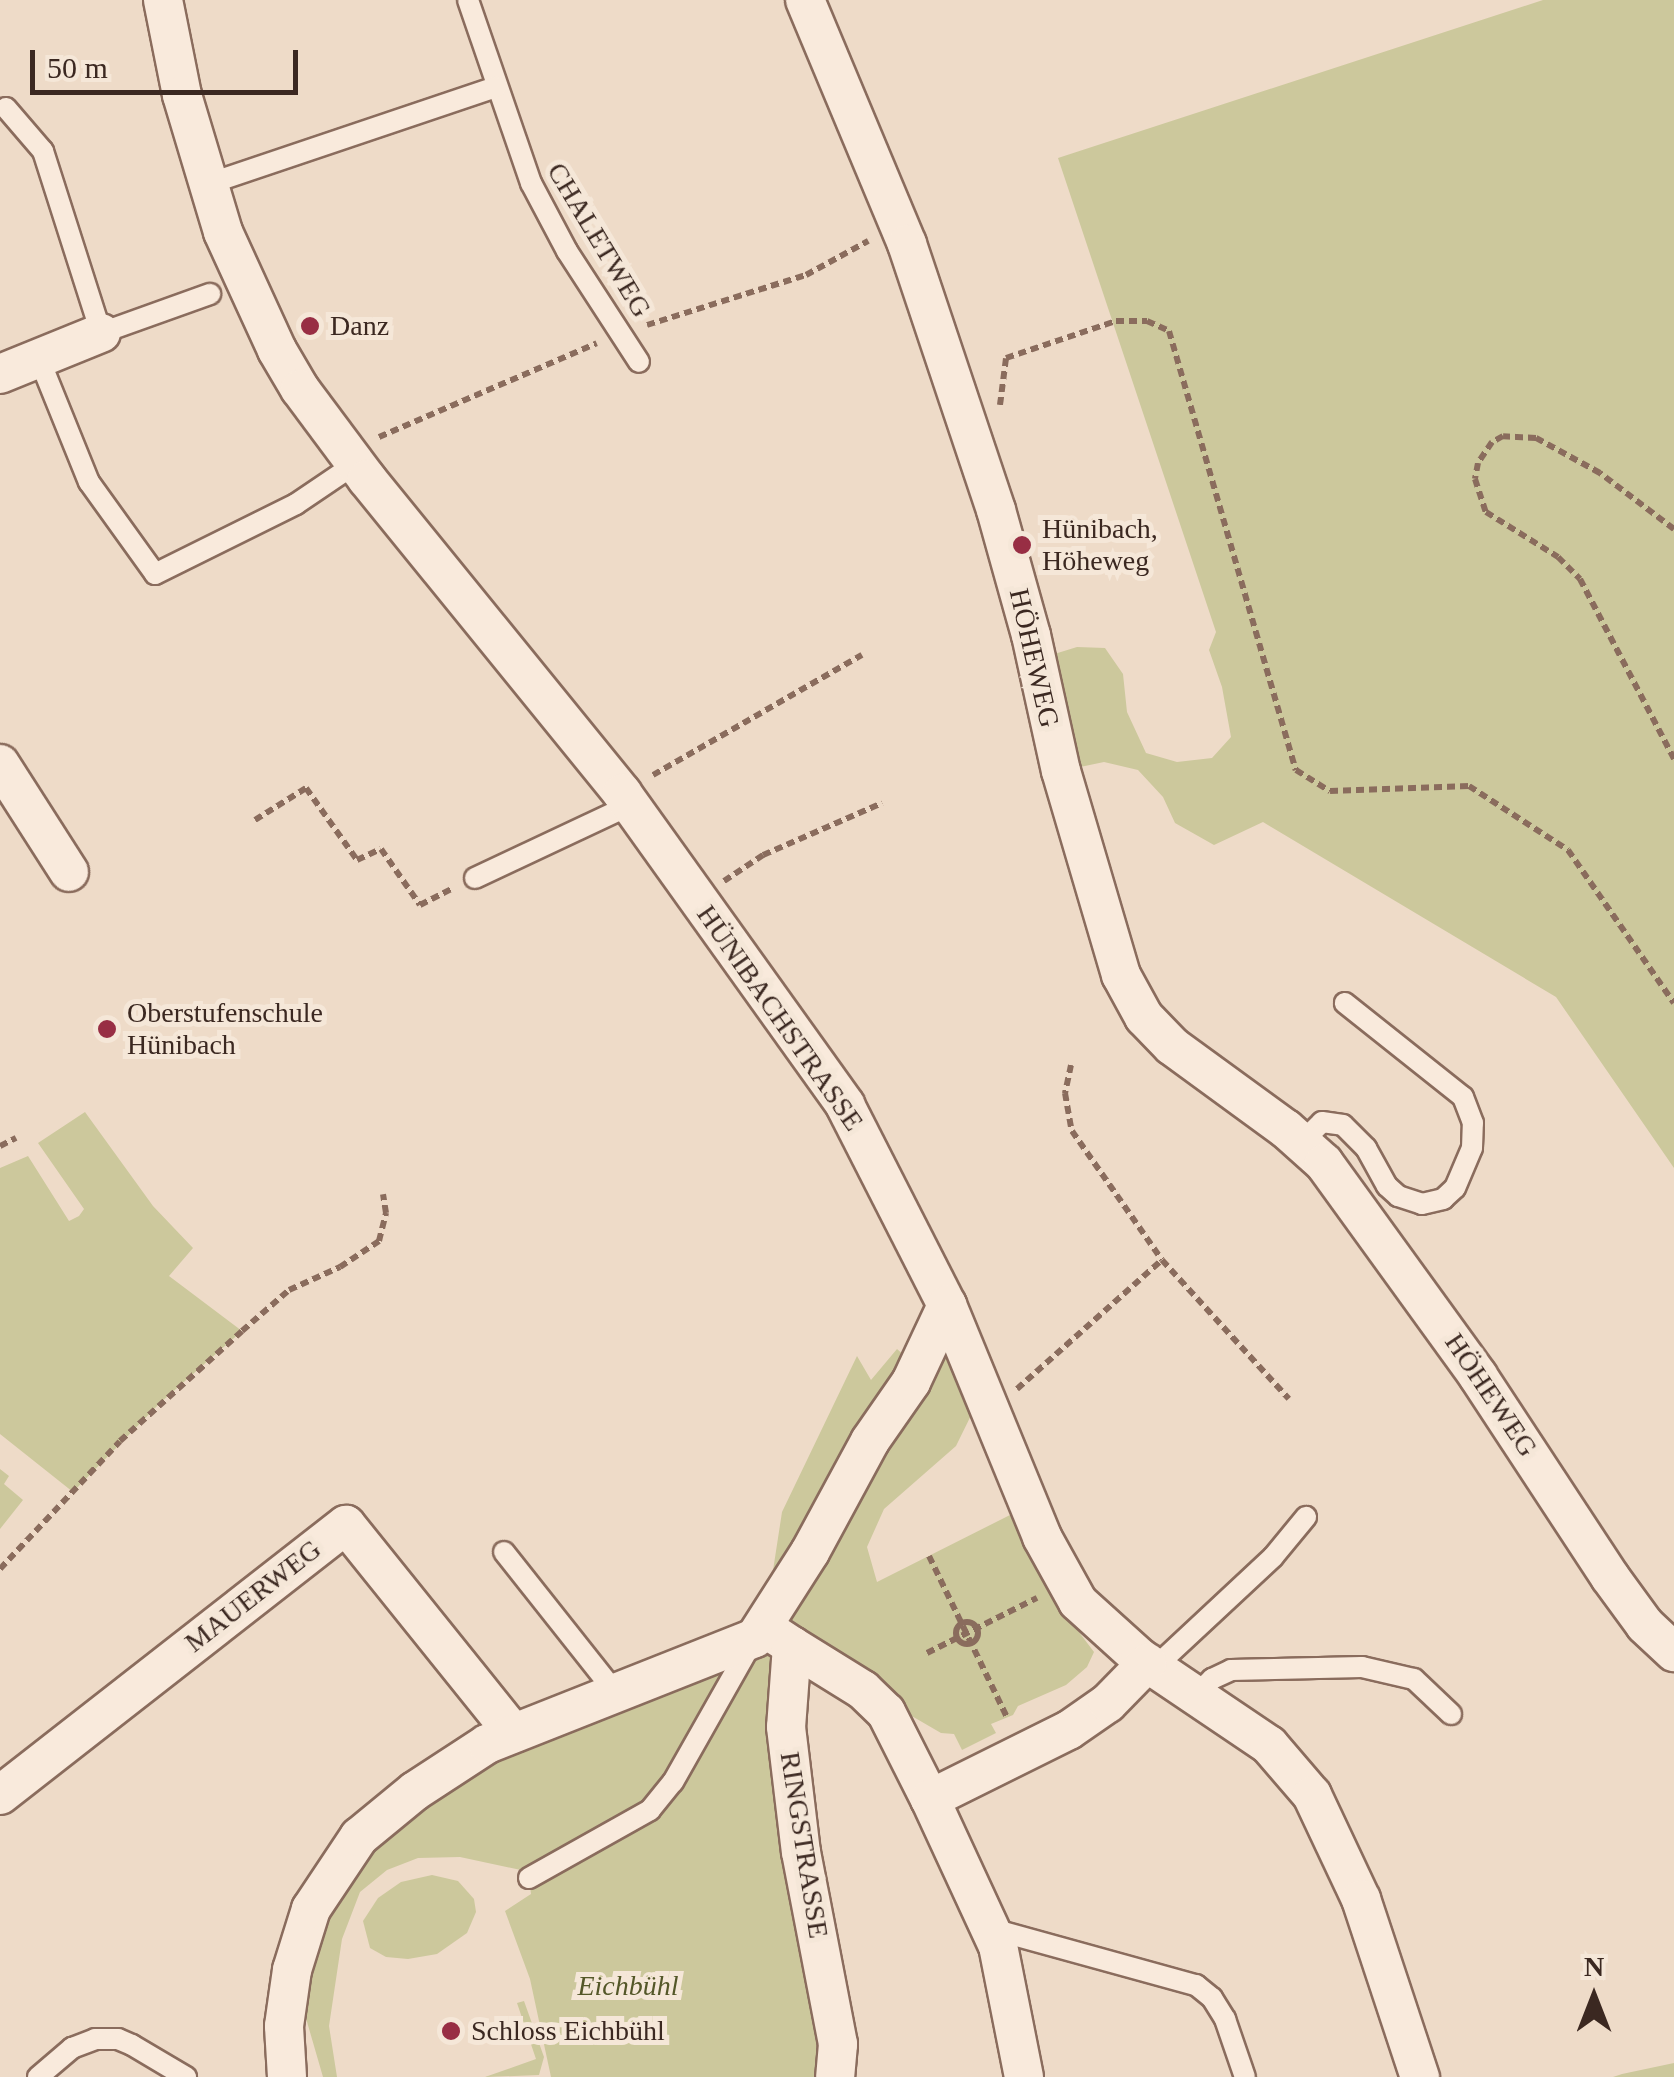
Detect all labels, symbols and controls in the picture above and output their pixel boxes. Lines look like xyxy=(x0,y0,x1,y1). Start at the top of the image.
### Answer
scale bar xyxy=(35,30,302,92)
text: 50 m xyxy=(47,51,108,84)
street label: CHALETWEG xyxy=(540,157,658,323)
place label: Danz xyxy=(330,309,389,343)
marker: Danz xyxy=(299,315,321,337)
place label: Hünibach, Höheweg xyxy=(1042,512,1158,578)
marker: Hünibach, Höheweg xyxy=(1011,534,1033,556)
street label: HÖHEWEG xyxy=(1002,585,1066,731)
street label: HÜNIBACHSTRASSE xyxy=(689,899,871,1137)
place label: Oberstufenschule Hünibach xyxy=(127,996,323,1062)
marker: Oberstufenschule Hünibach xyxy=(96,1018,118,1040)
street label: HÖHEWEG xyxy=(1438,1327,1544,1463)
street label: MAUERWEG xyxy=(178,1532,328,1660)
street label: RINGSTRASSE xyxy=(773,1749,835,1941)
north arrow xyxy=(1544,1947,1644,2047)
text: N xyxy=(1584,1951,1604,1982)
park label: Eichbühl xyxy=(577,1969,679,2003)
place label: Schloss Eichbühl xyxy=(471,2014,665,2048)
marker: Schloss Eichbühl xyxy=(440,2020,462,2042)

